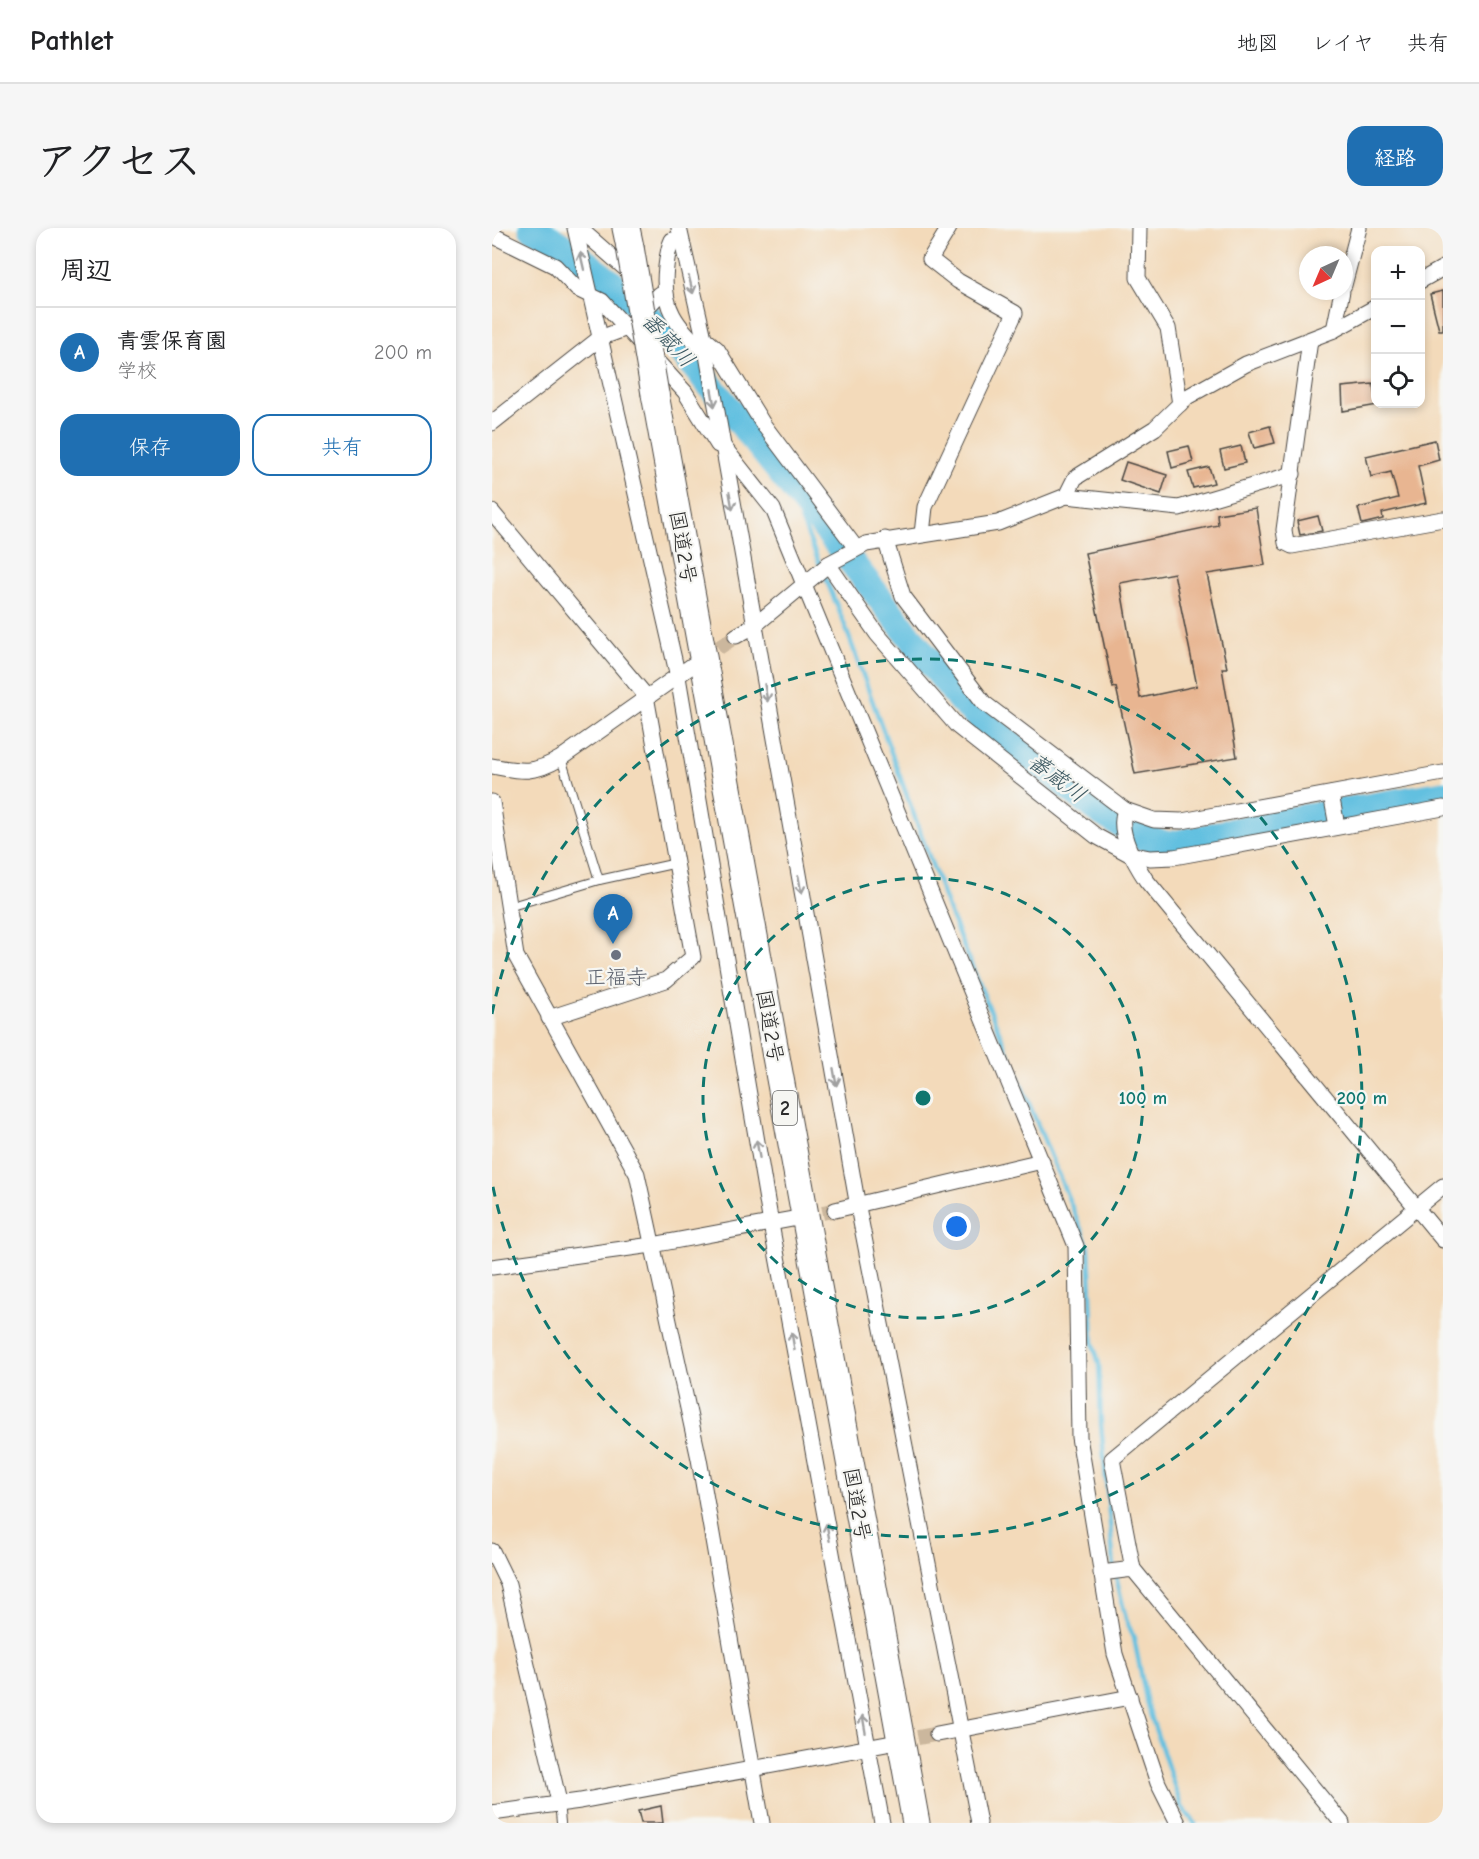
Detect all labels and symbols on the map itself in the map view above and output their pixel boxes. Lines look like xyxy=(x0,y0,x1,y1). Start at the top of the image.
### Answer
north arrow xyxy=(1299,246,1353,300)
one-way arrow xyxy=(576,252,587,271)
one-way arrow xyxy=(685,276,697,295)
water label: 番蔵川 xyxy=(636,307,700,373)
one-way arrow xyxy=(708,387,719,407)
one-way arrow xyxy=(726,490,737,510)
street label: 国道2号 xyxy=(665,508,701,586)
one-way arrow xyxy=(760,682,771,702)
water label: 蕃蔵川 xyxy=(1023,748,1091,808)
one-way arrow xyxy=(795,874,806,894)
pin: A xyxy=(594,894,632,944)
marker: 正福寺 xyxy=(609,948,623,962)
place label: 正福寺 xyxy=(585,965,648,989)
street label: 国道2号 xyxy=(752,987,788,1065)
one-way arrow xyxy=(830,1066,841,1086)
centre of rings xyxy=(913,1088,933,1108)
text: 100 m xyxy=(1119,1088,1167,1109)
text: 200 m xyxy=(1337,1088,1387,1109)
road number: 2 xyxy=(773,1091,797,1125)
one-way arrow xyxy=(753,1139,764,1159)
your location xyxy=(942,1212,971,1241)
one-way arrow xyxy=(787,1331,798,1351)
street label: 国道2号 xyxy=(839,1465,875,1543)
one-way arrow xyxy=(822,1523,833,1543)
one-way arrow xyxy=(858,1715,869,1734)

